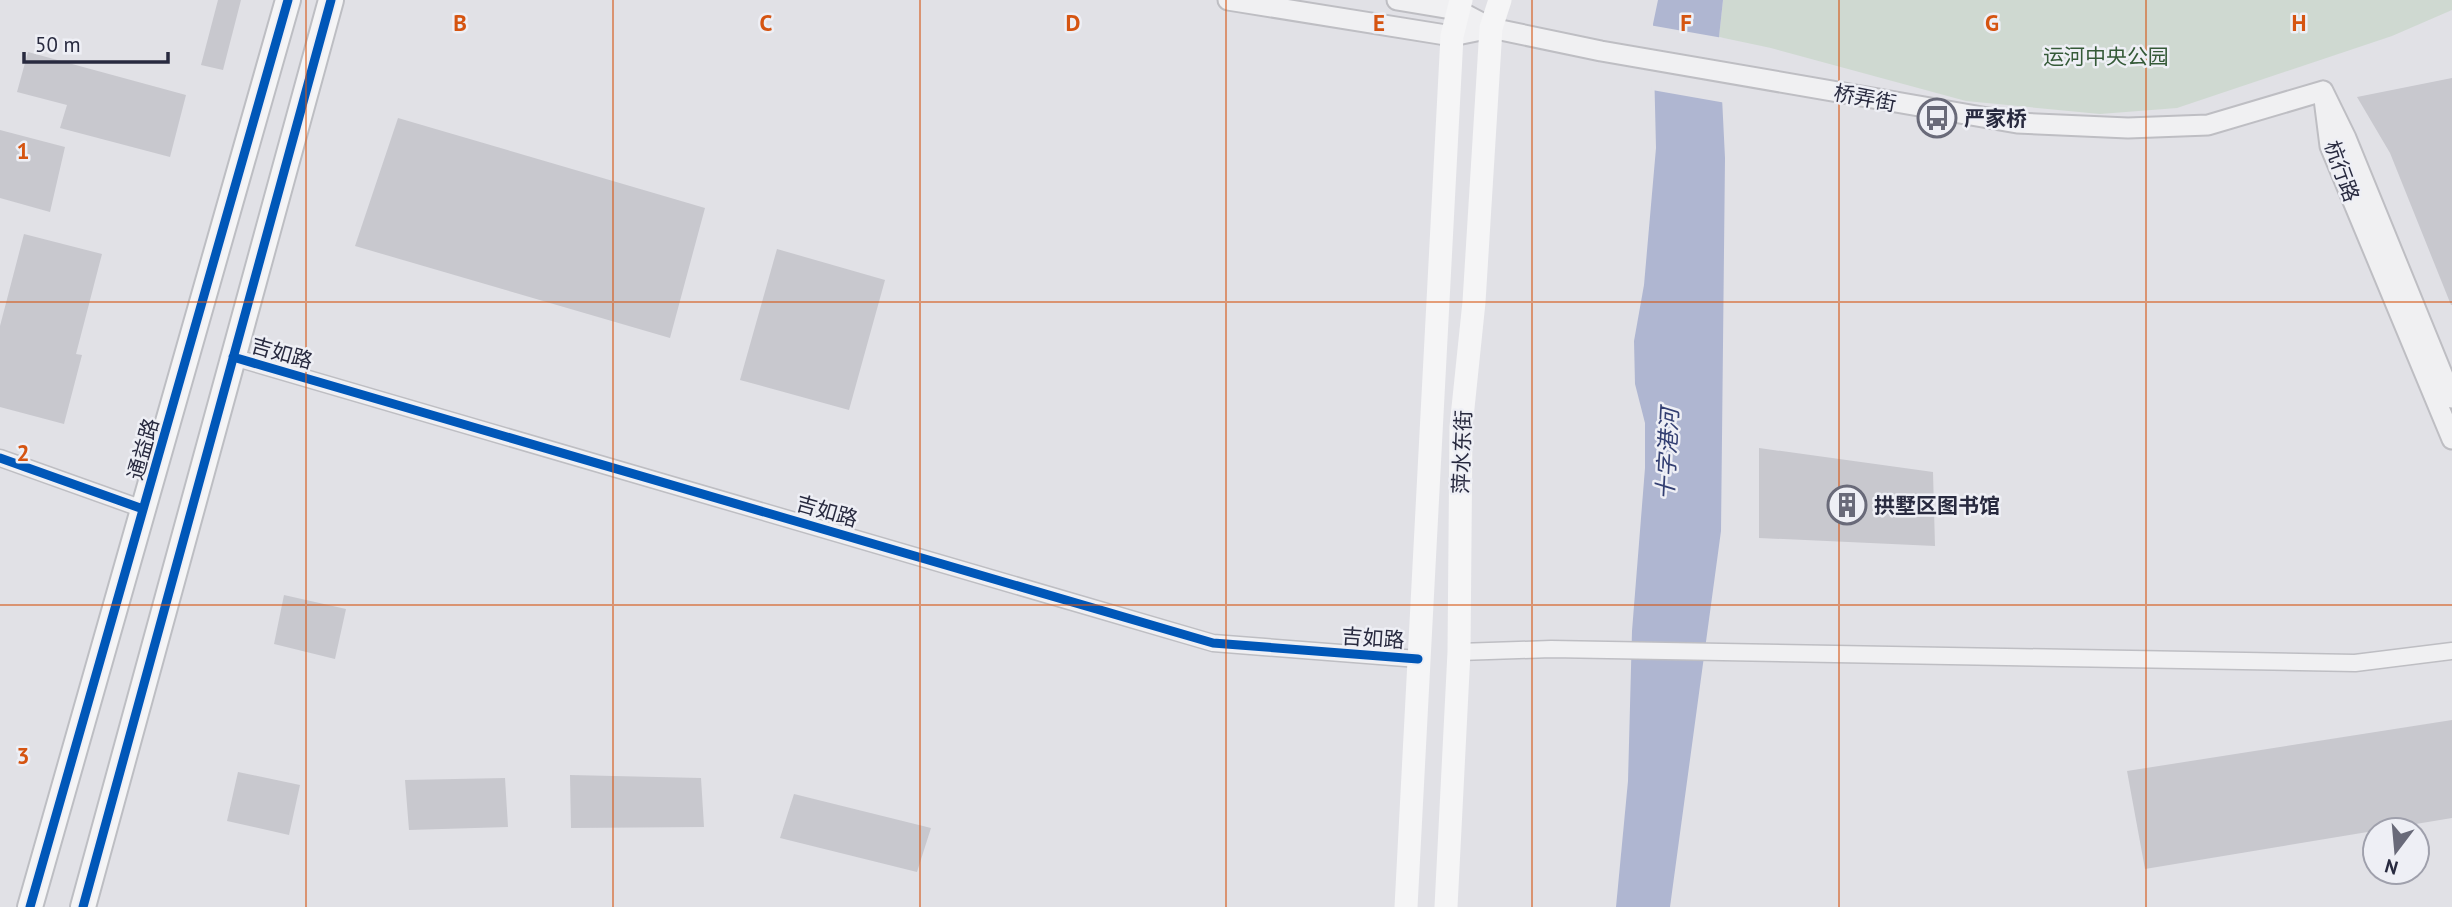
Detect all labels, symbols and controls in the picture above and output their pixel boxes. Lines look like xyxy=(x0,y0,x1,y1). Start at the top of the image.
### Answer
text: B xyxy=(453,8,467,37)
text: C xyxy=(760,8,773,37)
text: D xyxy=(1066,8,1080,37)
text: E xyxy=(1373,8,1385,37)
text: F xyxy=(1680,8,1692,37)
text: G xyxy=(1985,8,1999,37)
text: H xyxy=(2292,8,2306,37)
scale bar xyxy=(24,21,168,65)
text: 50 m xyxy=(35,31,81,58)
park label: 运河中央公园 xyxy=(2043,43,2169,70)
street label: 桥弄街 xyxy=(1832,79,1898,117)
bus stop icon: 严家桥 xyxy=(1916,97,1958,139)
place label: 严家桥 xyxy=(1964,105,2027,132)
text: 1 xyxy=(16,136,30,165)
street label: 杭行路 xyxy=(2319,137,2365,205)
street label: 吉如路 xyxy=(248,331,316,375)
water label: 十字港河 xyxy=(1650,403,1684,501)
street label: 萍水东街 xyxy=(1447,410,1477,494)
street label: 通益路 xyxy=(121,415,165,483)
text: 2 xyxy=(16,438,30,467)
building icon: 拱墅区图书馆 xyxy=(1826,484,1868,526)
street label: 吉如路 xyxy=(793,489,861,533)
place label: 拱墅区图书馆 xyxy=(1874,492,2000,519)
street label: 吉如路 xyxy=(1341,622,1405,654)
text: 3 xyxy=(16,741,30,770)
north arrow xyxy=(2361,816,2431,886)
text: N xyxy=(2382,854,2401,881)

